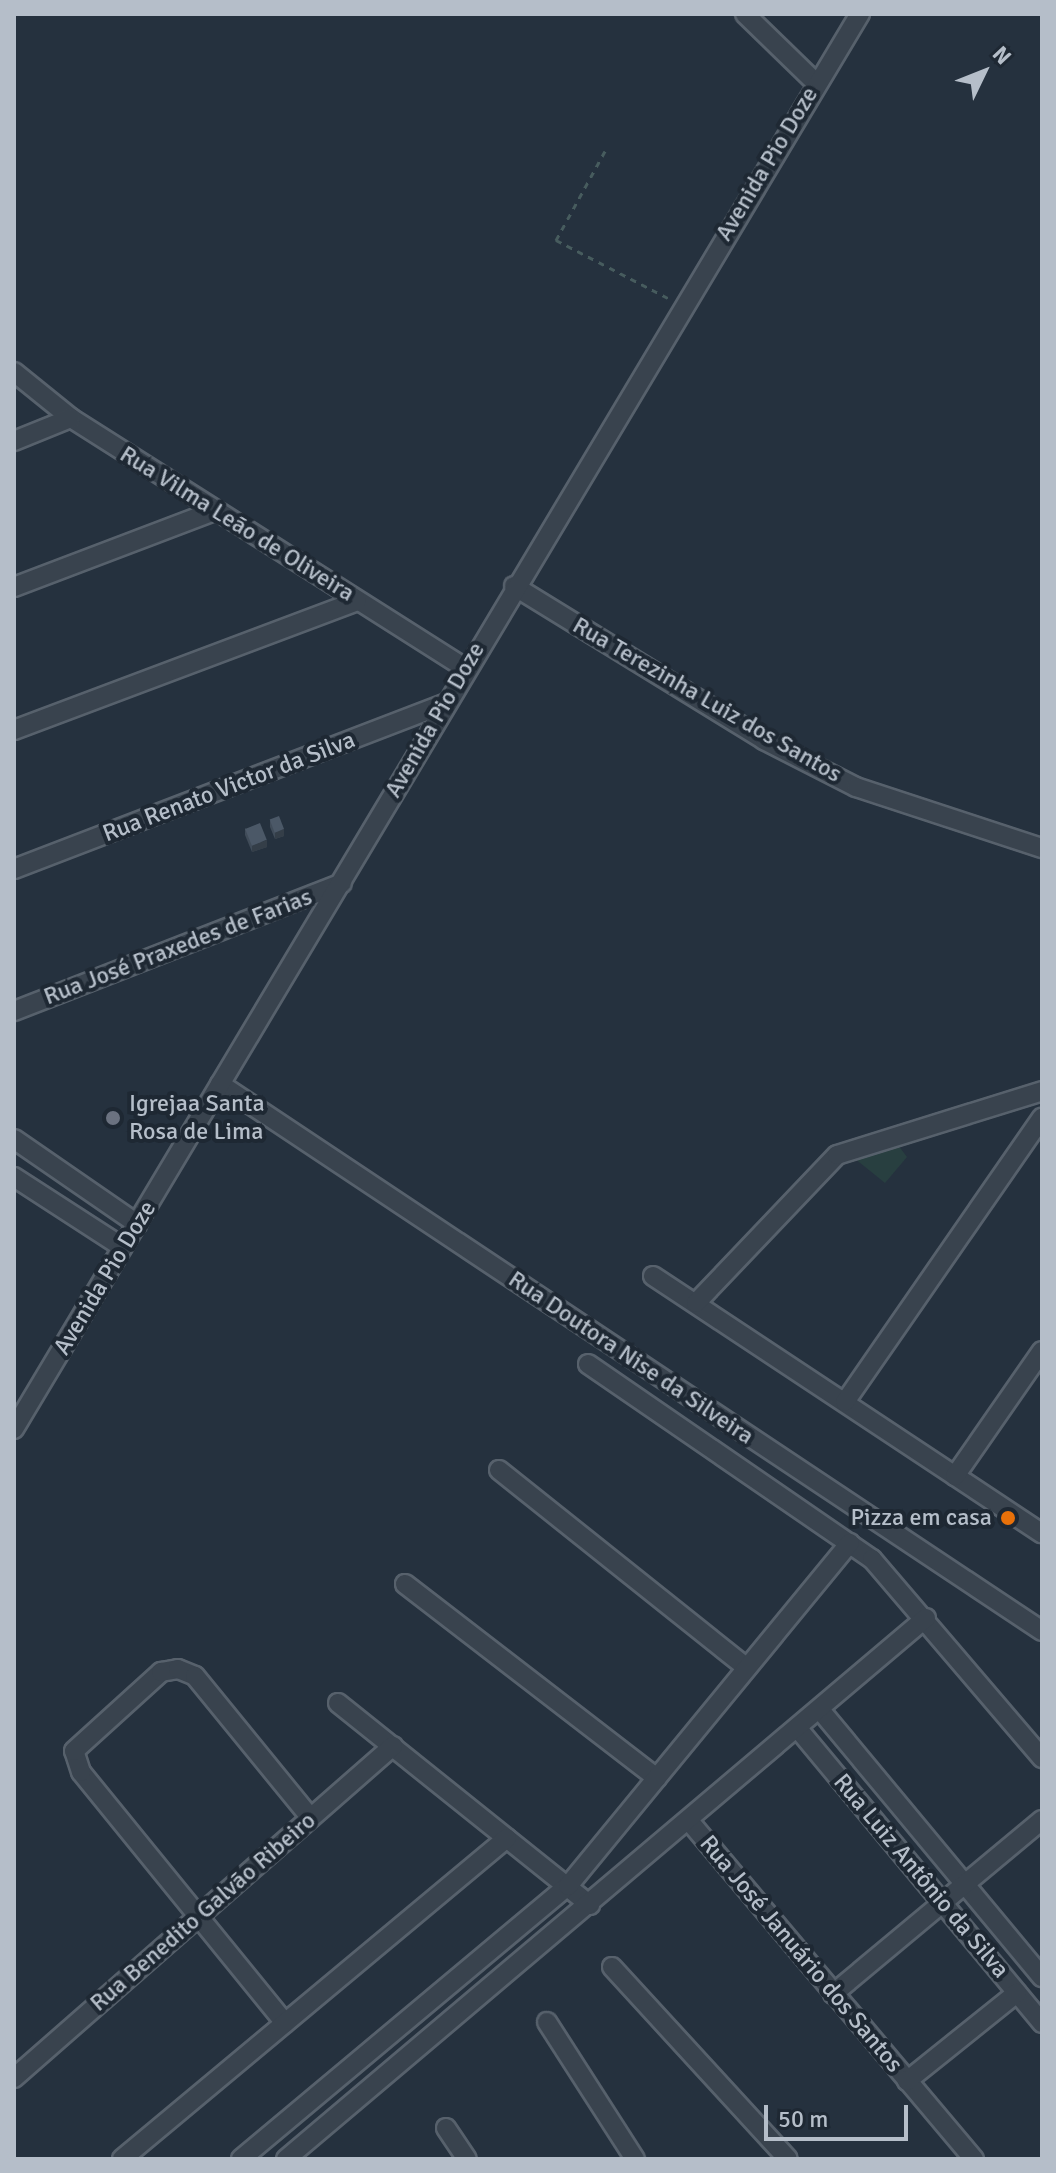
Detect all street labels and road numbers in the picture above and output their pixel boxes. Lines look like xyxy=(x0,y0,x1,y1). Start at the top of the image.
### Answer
street label: Avenida Pio Doze xyxy=(710,82,824,246)
street label: Rua Vilma Leão de Oliveira xyxy=(114,440,360,608)
street label: Rua Terezinha Luiz dos Santos xyxy=(567,611,847,789)
street label: Avenida Pio Doze xyxy=(379,637,491,803)
street label: Rua Renato Victor da Silva xyxy=(99,726,359,848)
street label: Rua José Praxedes de Farias xyxy=(40,882,316,1012)
street label: Avenida Pio Doze xyxy=(48,1196,162,1360)
street label: Rua Doutora Nise da Silveira xyxy=(503,1265,759,1451)
street label: Rua Luiz Antônio da Silva xyxy=(827,1768,1015,1984)
street label: Rua Benedito Galvão Ribeiro xyxy=(84,1806,322,2018)
street label: Rua José Januário dos Santos xyxy=(693,1830,909,2078)

